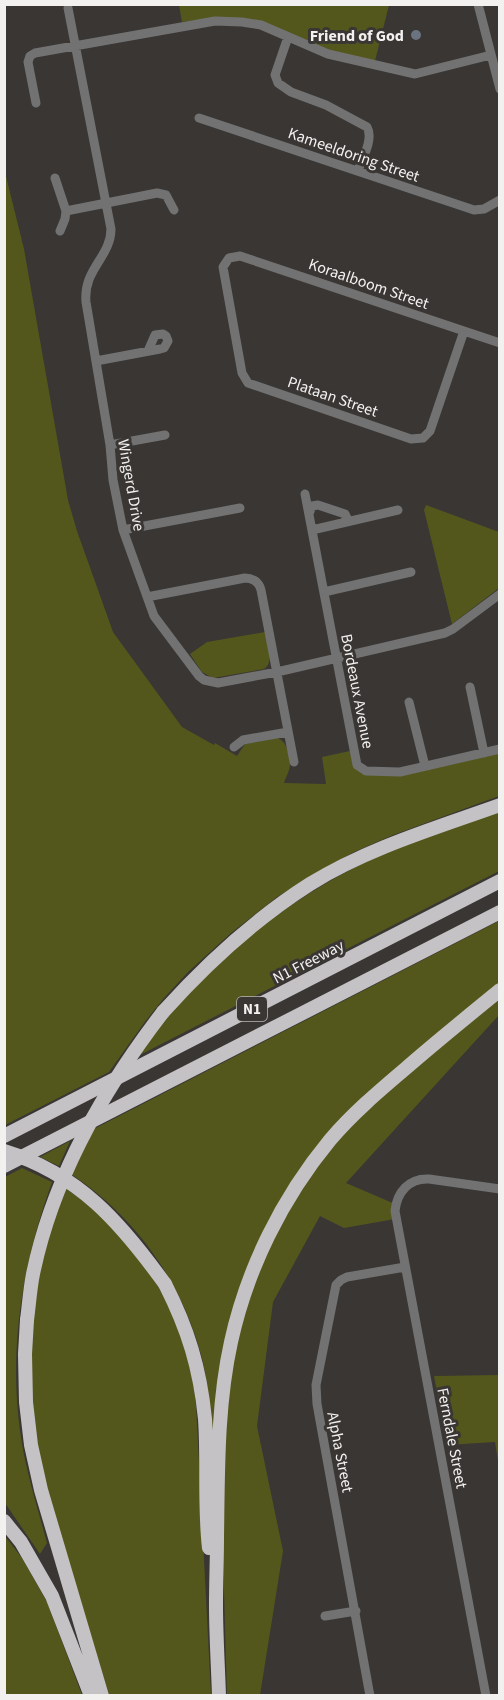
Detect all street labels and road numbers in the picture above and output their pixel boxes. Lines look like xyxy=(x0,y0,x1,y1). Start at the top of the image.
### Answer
street label: Kameeldoring Street xyxy=(285,122,423,188)
street label: Koraalboom Street xyxy=(306,253,432,315)
street label: Plataan Street xyxy=(285,371,381,423)
street label: Wingerd Drive xyxy=(112,437,150,533)
street label: Bordeaux Avenue xyxy=(335,632,379,751)
street label: N1 Freeway xyxy=(269,934,348,989)
road number: N1 xyxy=(237,997,267,1021)
street label: Ferndale Street xyxy=(431,1386,473,1491)
street label: Alpha Street xyxy=(321,1410,359,1495)

